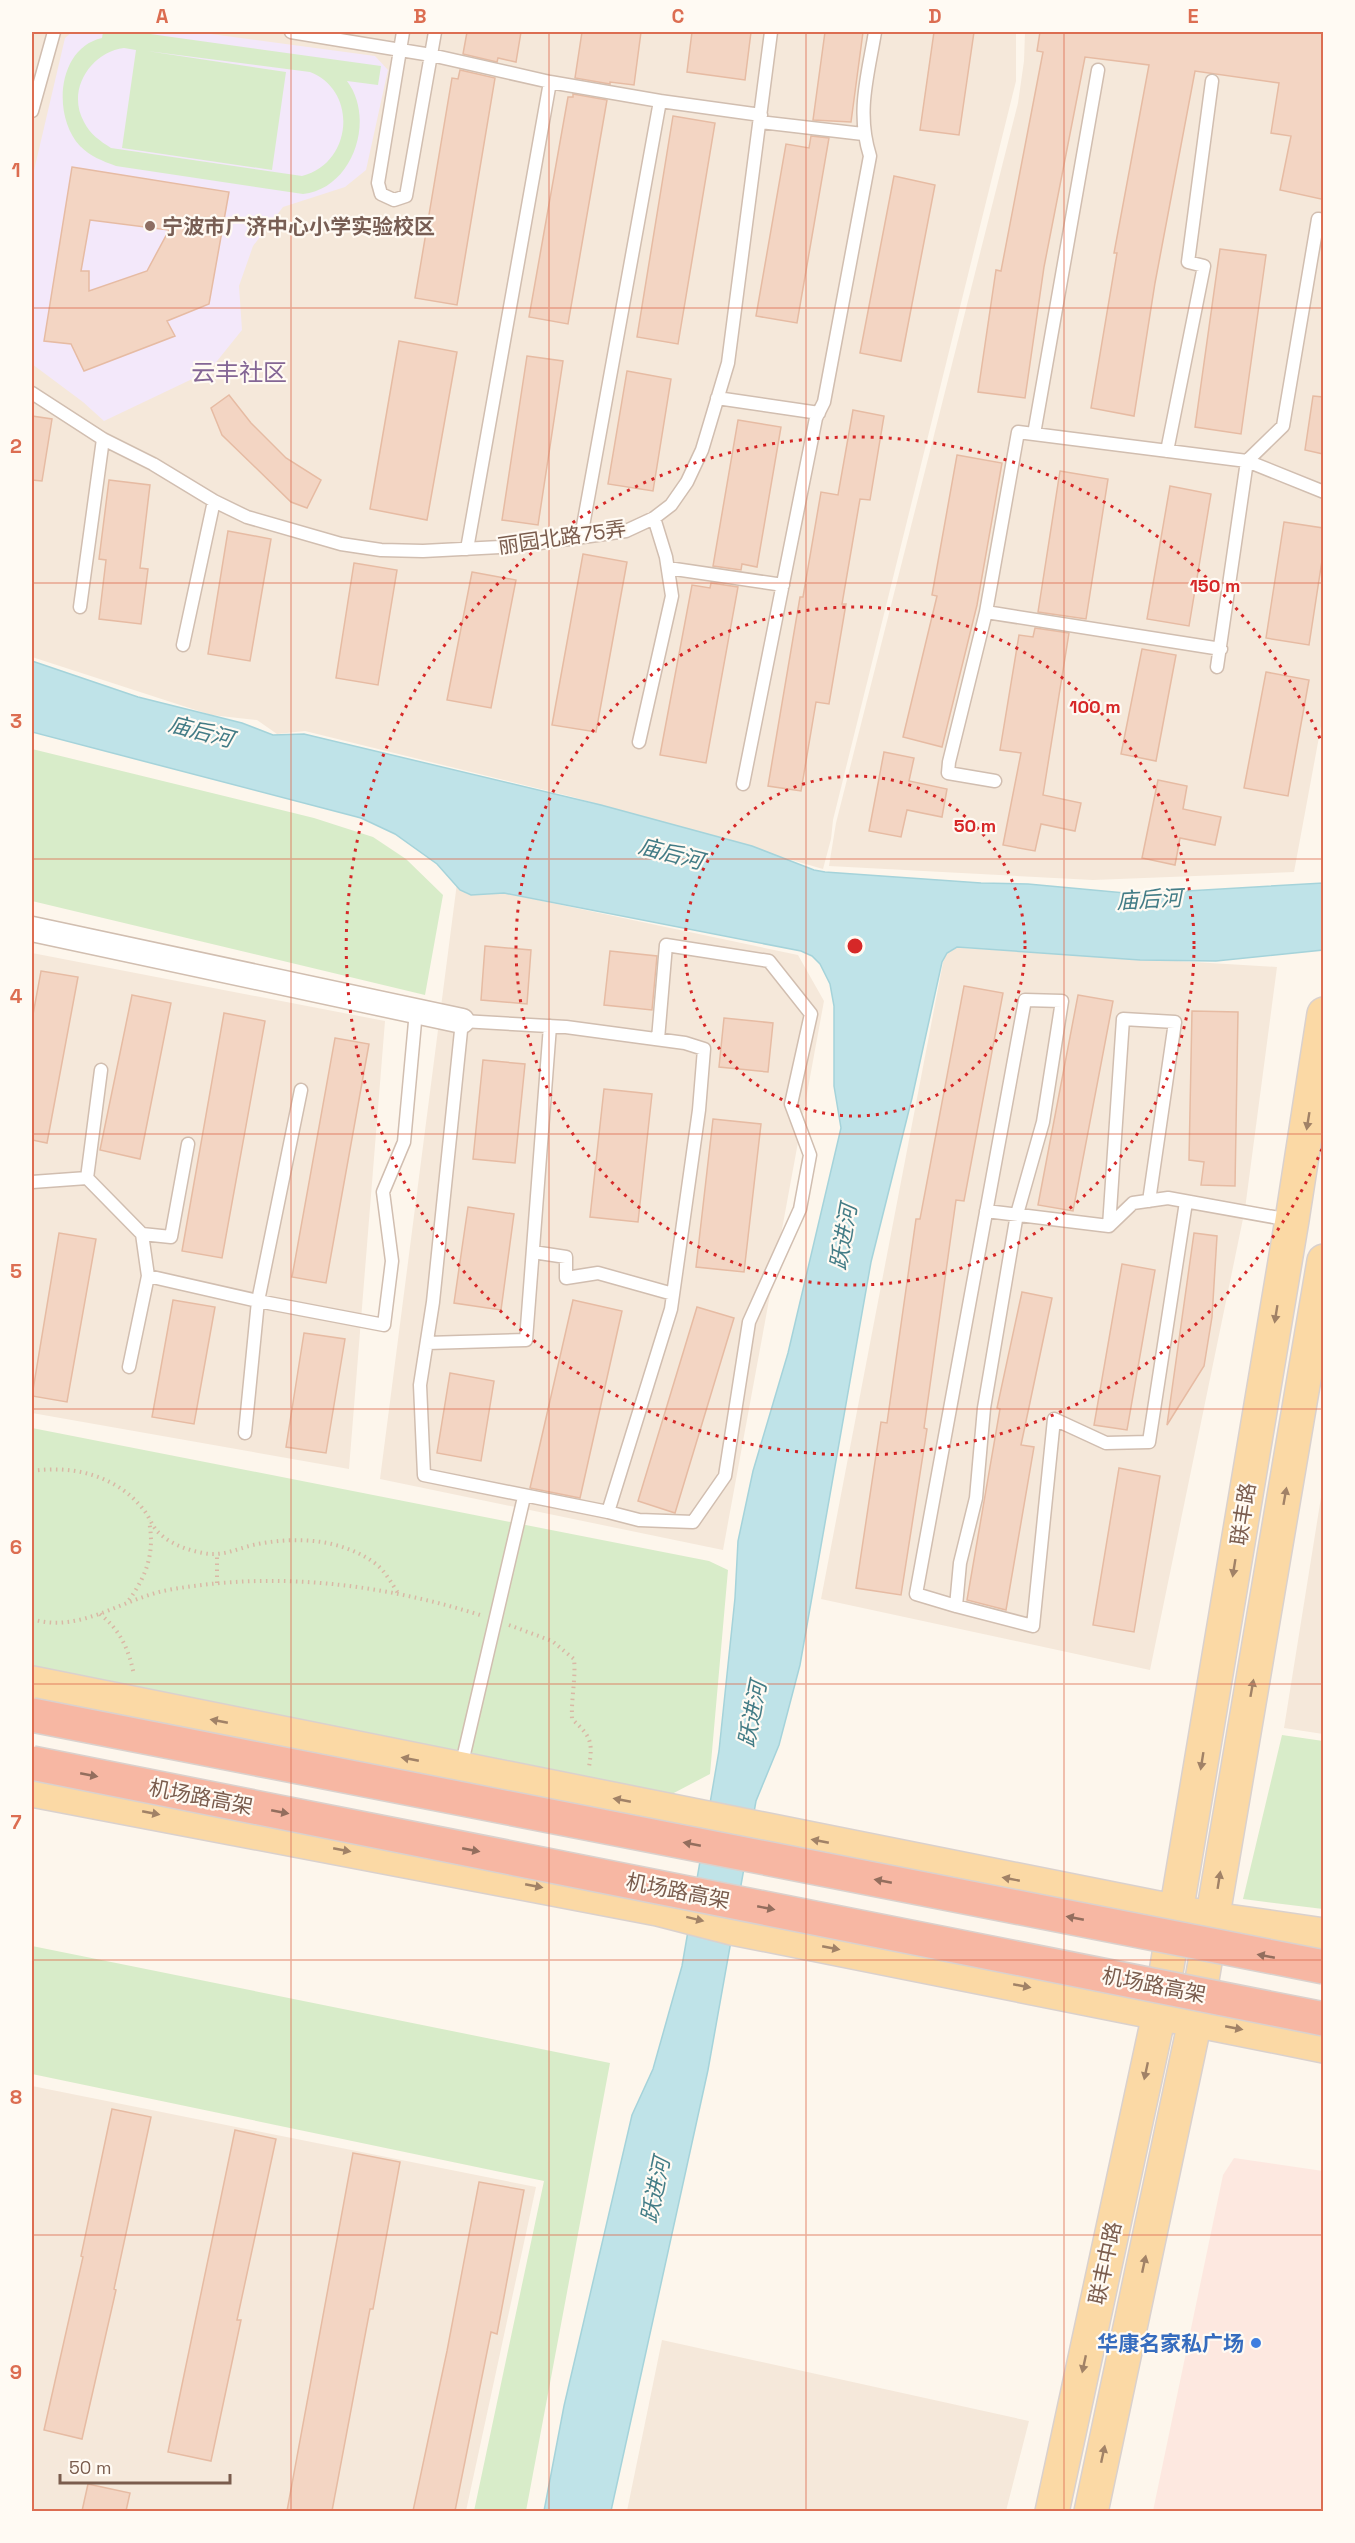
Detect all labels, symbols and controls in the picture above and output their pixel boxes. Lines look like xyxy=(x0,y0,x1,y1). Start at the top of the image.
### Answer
text: A xyxy=(156,3,169,29)
text: B xyxy=(413,3,427,29)
text: C xyxy=(672,3,685,29)
text: D xyxy=(928,3,942,29)
text: E xyxy=(1187,3,1199,29)
text: 1 xyxy=(11,157,21,183)
place label: 宁波市广济中心小学实验校区 xyxy=(162,213,435,240)
marker: 宁波市广济中心小学实验校区 xyxy=(143,219,157,233)
district label: 云丰社区 xyxy=(191,357,287,388)
text: 2 xyxy=(10,433,22,459)
street label: 丽园北路75弄 xyxy=(496,515,628,559)
text: 150 m xyxy=(1190,574,1240,597)
text: 100 m xyxy=(1069,695,1121,718)
text: 3 xyxy=(10,708,22,734)
water label: 庙后河 xyxy=(165,709,240,754)
text: 50 m xyxy=(954,814,996,837)
water label: 庙后河 xyxy=(635,831,710,876)
water label: 庙后河 xyxy=(1115,883,1187,915)
centre of rings xyxy=(845,936,865,956)
text: 4 xyxy=(10,983,23,1009)
one-way arrow xyxy=(1303,1112,1312,1131)
water label: 跃进河 xyxy=(823,1198,863,1272)
text: 5 xyxy=(10,1258,22,1284)
one-way arrow xyxy=(1271,1304,1280,1323)
street label: 联丰路 xyxy=(1225,1481,1261,1547)
one-way arrow xyxy=(1281,1486,1290,1505)
text: 6 xyxy=(10,1534,22,1560)
one-way arrow xyxy=(1229,1559,1238,1578)
water label: 跃进河 xyxy=(732,1675,773,1749)
one-way arrow xyxy=(1248,1678,1257,1697)
one-way arrow xyxy=(209,1716,228,1725)
one-way arrow xyxy=(1197,1751,1206,1770)
one-way arrow xyxy=(401,1754,420,1763)
one-way arrow xyxy=(80,1771,99,1780)
street label: 机场路高架 xyxy=(147,1774,255,1820)
one-way arrow xyxy=(613,1795,632,1804)
one-way arrow xyxy=(271,1808,290,1817)
text: 7 xyxy=(10,1809,22,1835)
one-way arrow xyxy=(141,1809,160,1818)
one-way arrow xyxy=(811,1836,830,1845)
one-way arrow xyxy=(682,1839,701,1848)
one-way arrow xyxy=(333,1845,352,1854)
one-way arrow xyxy=(462,1846,481,1855)
street label: 机场路高架 xyxy=(624,1868,732,1914)
one-way arrow xyxy=(1215,1871,1224,1890)
one-way arrow xyxy=(1002,1874,1021,1883)
one-way arrow xyxy=(874,1876,893,1885)
one-way arrow xyxy=(525,1882,544,1891)
one-way arrow xyxy=(756,1904,775,1914)
one-way arrow xyxy=(1065,1913,1084,1922)
one-way arrow xyxy=(686,1914,704,1924)
one-way arrow xyxy=(822,1944,841,1953)
one-way arrow xyxy=(1256,1951,1275,1960)
street label: 机场路高架 xyxy=(1100,1962,1208,2008)
one-way arrow xyxy=(1013,1982,1032,1991)
one-way arrow xyxy=(1225,2024,1244,2033)
one-way arrow xyxy=(1141,2061,1151,2080)
text: 8 xyxy=(10,2084,22,2110)
water label: 跃进河 xyxy=(634,2151,676,2225)
street label: 联丰中路 xyxy=(1083,2219,1127,2307)
one-way arrow xyxy=(1140,2254,1149,2273)
place label: 华康名家私广场 xyxy=(1097,2330,1244,2357)
marker: 华康名家私广场 xyxy=(1249,2336,1263,2350)
one-way arrow xyxy=(1078,2355,1088,2373)
text: 9 xyxy=(10,2359,22,2385)
one-way arrow xyxy=(1099,2445,1108,2464)
scale bar xyxy=(60,2447,230,2485)
text: 50 m xyxy=(69,2456,111,2479)

